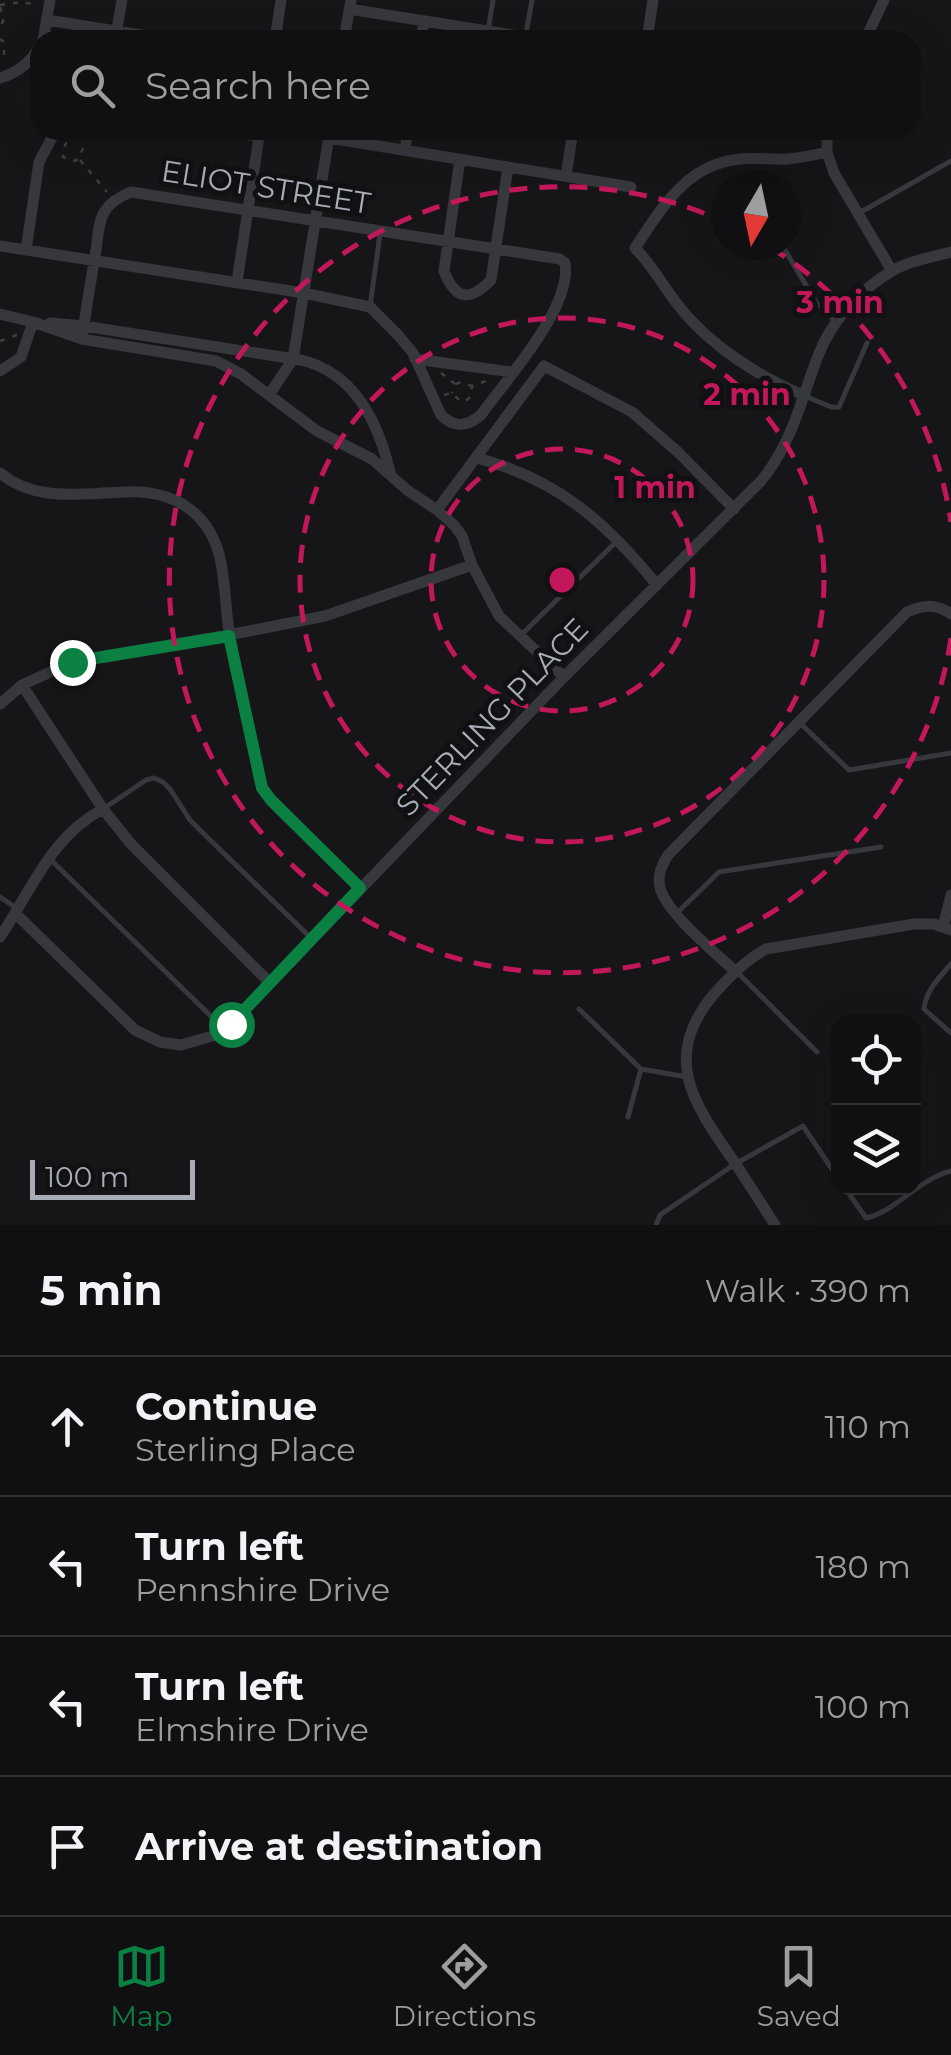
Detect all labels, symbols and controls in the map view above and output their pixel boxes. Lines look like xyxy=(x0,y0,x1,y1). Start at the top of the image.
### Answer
search box xyxy=(30,30,921,140)
icon: search xyxy=(65,58,120,113)
text: Search here xyxy=(145,62,371,109)
street label: ELIOT STREET xyxy=(159,152,374,222)
north arrow xyxy=(711,170,801,260)
text: 3 min xyxy=(795,284,884,321)
text: 2 min xyxy=(703,376,791,413)
text: 1 min xyxy=(614,469,696,506)
centre of rings xyxy=(544,562,580,598)
street label: STERLING PLACE xyxy=(388,610,596,824)
route end xyxy=(50,640,96,686)
route start xyxy=(209,1002,255,1048)
map controls xyxy=(831,1015,921,1195)
button: locate xyxy=(831,1015,921,1105)
button: layers xyxy=(831,1105,921,1195)
scale bar xyxy=(30,1155,195,1200)
text: 100 m xyxy=(45,1160,129,1194)
text: 5 min xyxy=(40,1264,163,1316)
text: Walk · 390 m xyxy=(705,1271,911,1310)
text: Continue xyxy=(135,1383,317,1430)
icon: ahead xyxy=(40,1399,95,1454)
text: 110 m xyxy=(824,1407,911,1446)
text: Sterling Place xyxy=(135,1430,356,1469)
text: Turn left xyxy=(135,1523,304,1570)
icon: left xyxy=(40,1539,95,1594)
text: 180 m xyxy=(816,1547,911,1586)
text: Pennshire Drive xyxy=(135,1570,390,1609)
text: Turn left xyxy=(135,1663,304,1710)
icon: left xyxy=(40,1679,95,1734)
text: 100 m xyxy=(815,1687,911,1726)
text: Elmshire Drive xyxy=(135,1710,369,1749)
icon: arrive xyxy=(40,1819,95,1874)
text: Arrive at destination xyxy=(135,1823,543,1870)
tab: Map xyxy=(110,1939,172,2033)
tab: Directions xyxy=(393,1939,536,2033)
tab: Saved xyxy=(757,1939,841,2033)

